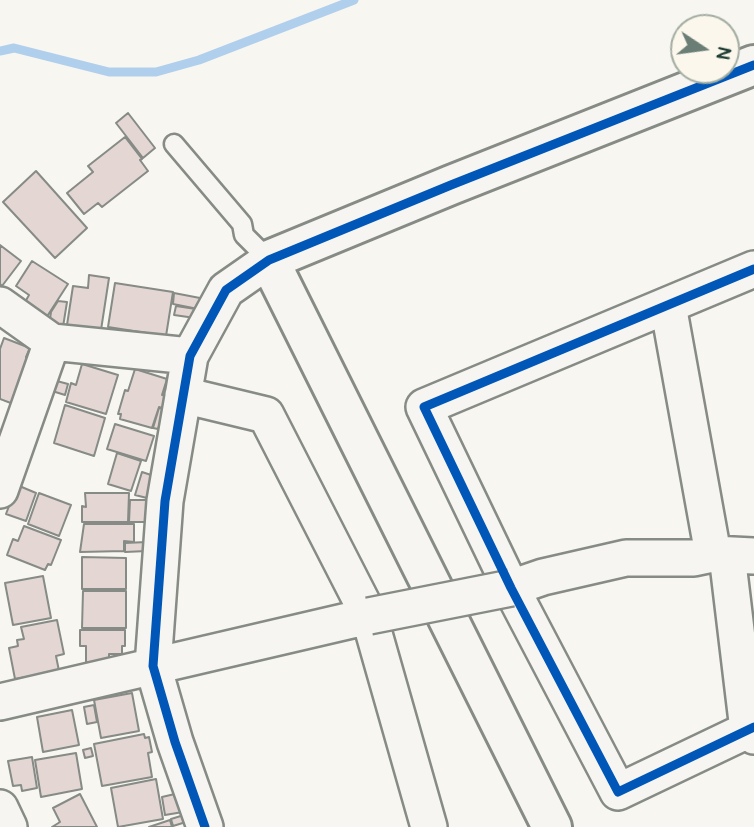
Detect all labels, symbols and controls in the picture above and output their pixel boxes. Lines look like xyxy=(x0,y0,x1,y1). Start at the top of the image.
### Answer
north arrow xyxy=(670,14,740,84)
text: N xyxy=(710,44,737,62)

